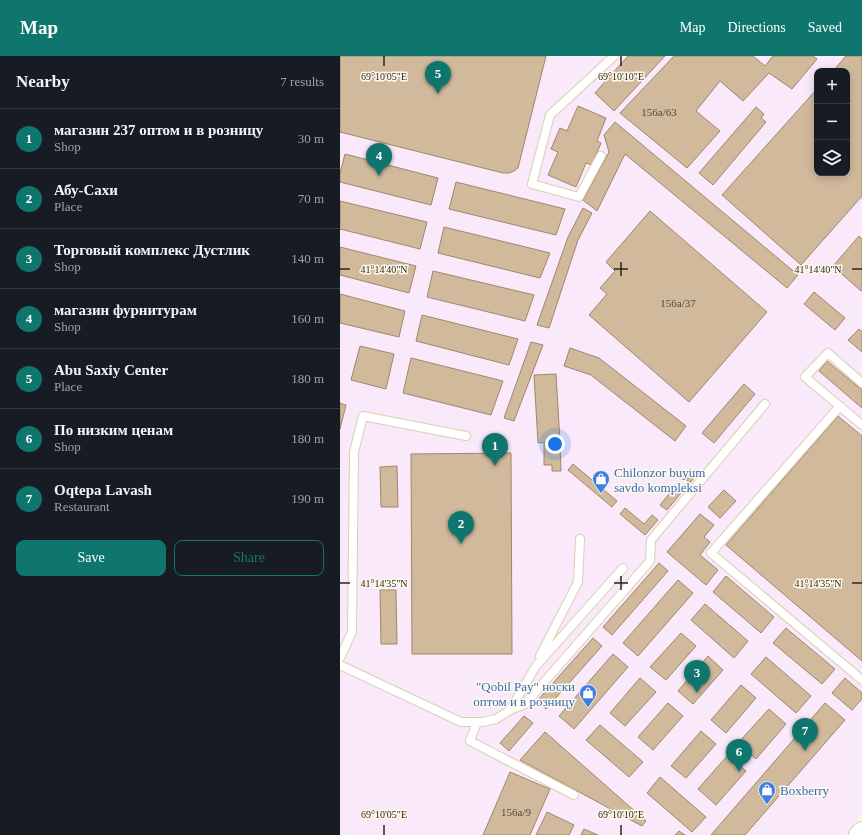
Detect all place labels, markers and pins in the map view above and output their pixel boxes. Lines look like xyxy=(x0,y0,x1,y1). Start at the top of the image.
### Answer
pin: 5 xyxy=(425,61,451,94)
pin: 4 xyxy=(366,143,392,176)
pin: 1 xyxy=(482,433,508,466)
place label: Chilonzor buyum savdo kompleksi xyxy=(614,465,705,495)
shop icon: Chilonzor buyum savdo kompleksi xyxy=(591,469,611,494)
pin: 2 xyxy=(448,511,474,544)
pin: 3 xyxy=(684,660,710,693)
place label: "Qobil Pay" носки оптом и в розницу xyxy=(473,679,575,709)
shop icon: "Qobil Pay" носки оптом и в розницу xyxy=(578,683,598,708)
pin: 7 xyxy=(792,718,818,751)
pin: 6 xyxy=(726,739,752,772)
shop icon: Boxberry xyxy=(757,780,777,805)
place label: Boxberry xyxy=(780,783,830,798)

